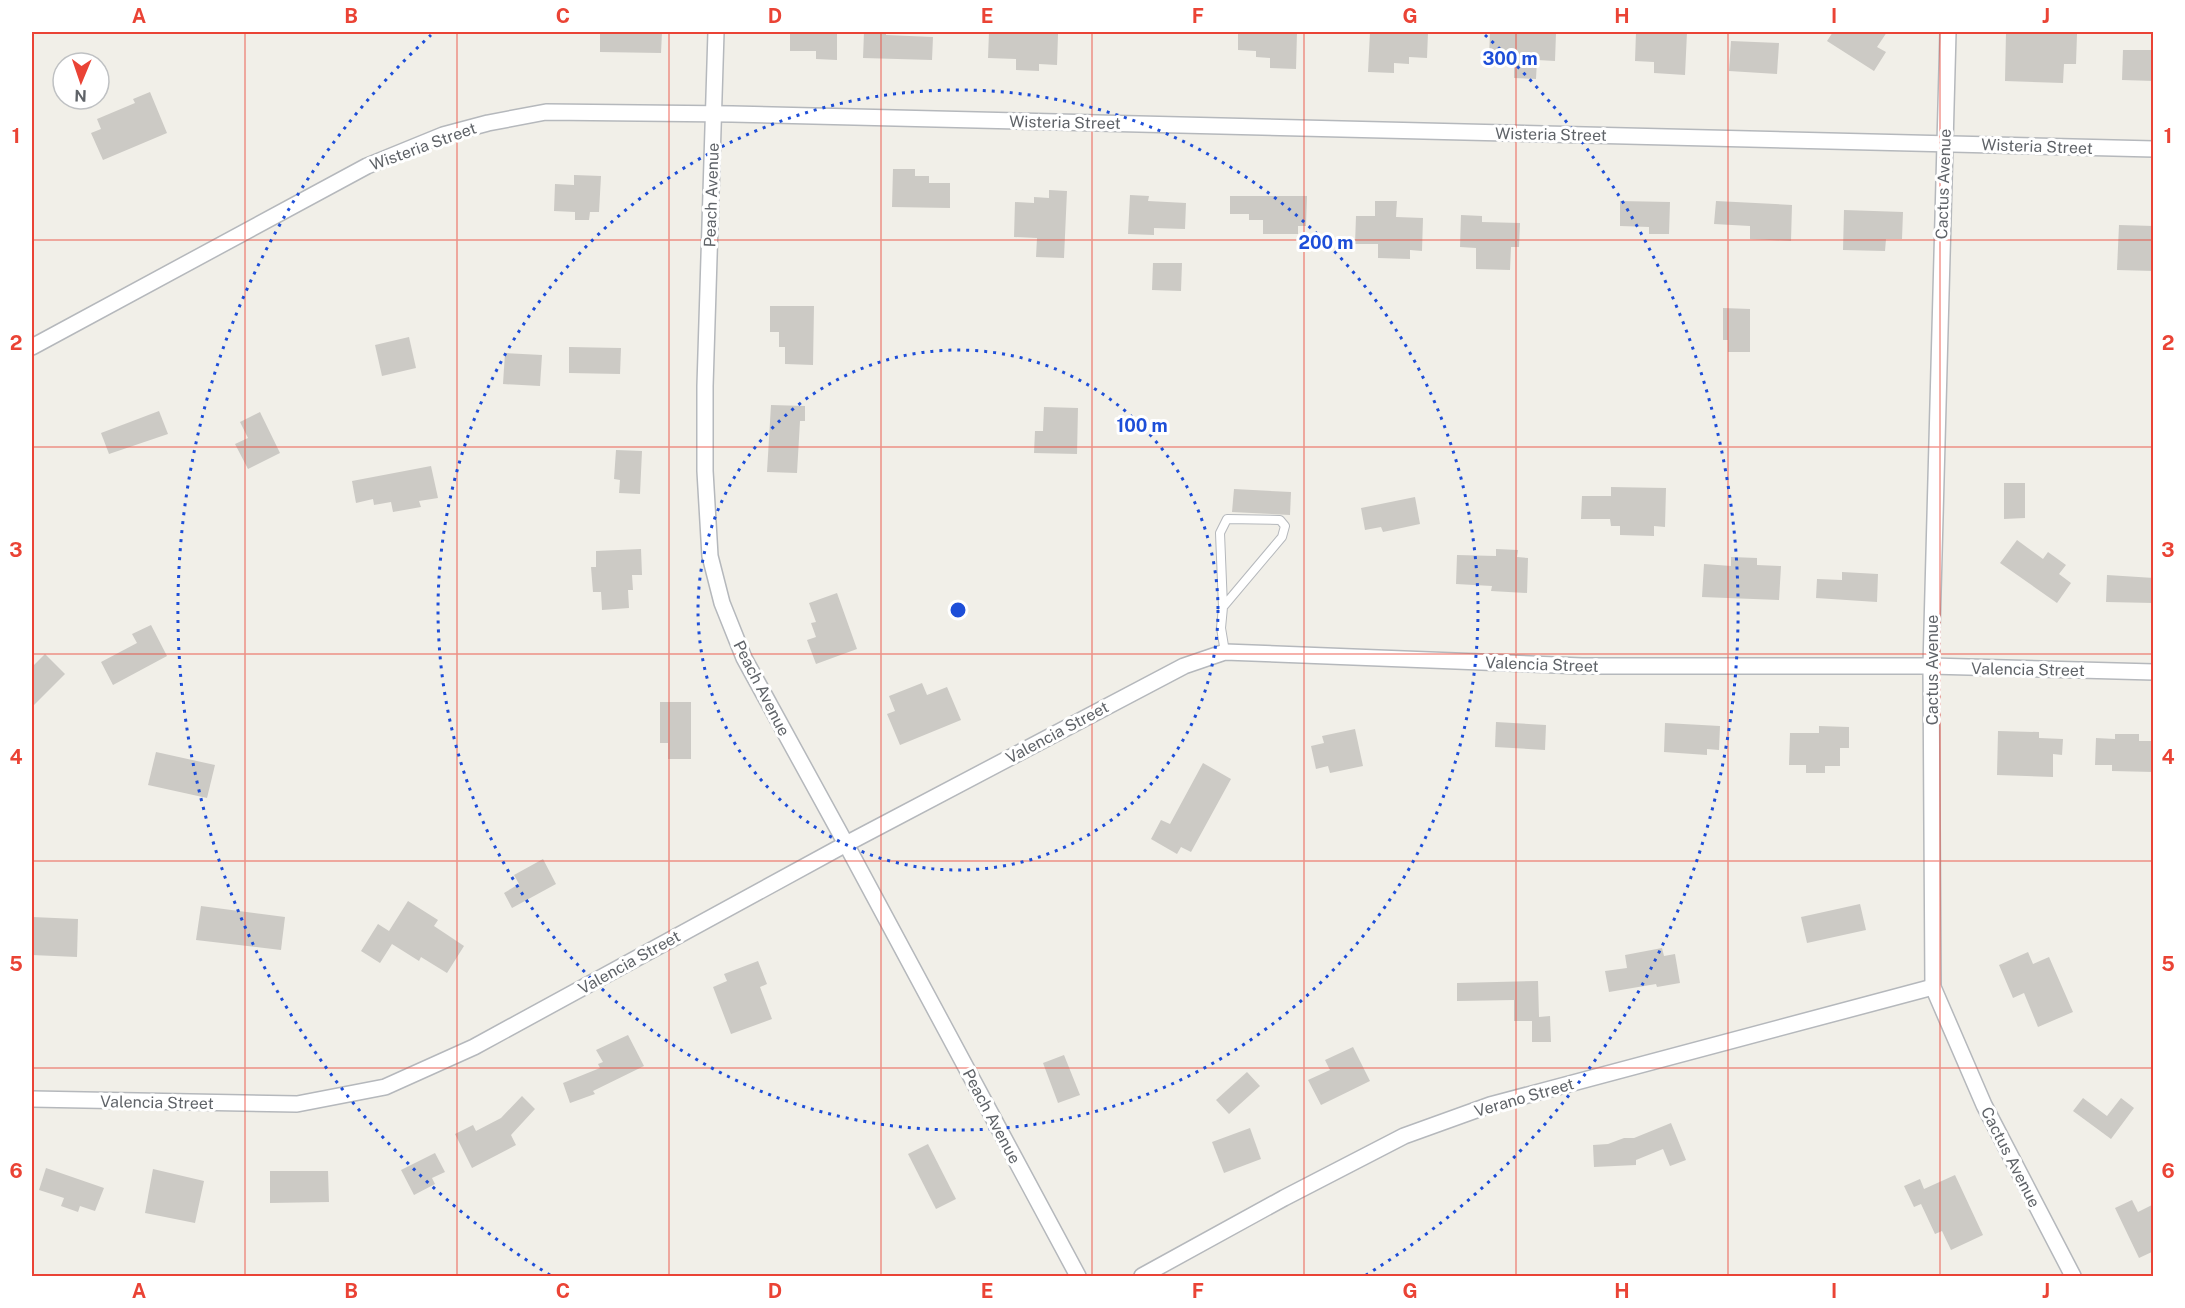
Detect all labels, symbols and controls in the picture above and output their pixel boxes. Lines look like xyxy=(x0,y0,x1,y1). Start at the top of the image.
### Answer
text: A xyxy=(132,4,146,28)
text: B xyxy=(344,4,358,28)
text: C xyxy=(556,4,570,28)
text: D xyxy=(768,4,782,28)
text: E xyxy=(981,4,993,28)
text: F xyxy=(1192,4,1204,28)
text: G xyxy=(1402,4,1418,28)
text: H xyxy=(1614,4,1630,28)
text: I xyxy=(1831,4,1837,28)
text: J xyxy=(2042,4,2050,28)
text: 300 m xyxy=(1482,48,1538,69)
north arrow xyxy=(51,51,111,111)
text: N xyxy=(74,86,87,105)
street label: Wisteria Street xyxy=(1009,112,1121,133)
street label: Wisteria Street xyxy=(367,118,479,175)
text: 1 xyxy=(12,124,20,148)
street label: Wisteria Street xyxy=(1495,124,1607,145)
text: 1 xyxy=(2164,124,2172,148)
street label: Cactus Avenue xyxy=(1932,129,1955,240)
street label: Wisteria Street xyxy=(1981,135,2093,158)
street label: Peach Avenue xyxy=(700,142,723,248)
text: 200 m xyxy=(1299,232,1353,253)
text: 2 xyxy=(10,331,22,355)
text: 2 xyxy=(2162,331,2174,355)
text: 100 m xyxy=(1116,415,1168,436)
text: 3 xyxy=(9,538,23,562)
text: 3 xyxy=(2161,538,2175,562)
centre of rings xyxy=(948,600,968,620)
street label: Cactus Avenue xyxy=(1923,615,1942,725)
street label: Peach Avenue xyxy=(729,637,794,739)
street label: Valencia Street xyxy=(1485,653,1599,676)
street label: Valencia Street xyxy=(1971,659,2085,680)
street label: Valencia Street xyxy=(1003,697,1112,768)
text: 4 xyxy=(9,745,23,769)
text: 4 xyxy=(2161,745,2175,769)
street label: Valencia Street xyxy=(575,927,684,998)
text: 5 xyxy=(9,952,23,976)
text: 5 xyxy=(2161,952,2175,976)
street label: Peach Avenue xyxy=(959,1066,1024,1167)
street label: Verano Street xyxy=(1472,1074,1576,1121)
street label: Valencia Street xyxy=(100,1092,214,1113)
street label: Cactus Avenue xyxy=(1977,1104,2044,1211)
text: 6 xyxy=(9,1159,23,1183)
text: 6 xyxy=(2161,1159,2175,1183)
text: A xyxy=(132,1279,146,1303)
text: B xyxy=(344,1279,358,1303)
text: C xyxy=(556,1279,570,1303)
text: D xyxy=(768,1279,782,1303)
text: E xyxy=(981,1279,993,1303)
text: F xyxy=(1192,1279,1204,1303)
text: G xyxy=(1402,1279,1418,1303)
text: H xyxy=(1614,1279,1630,1303)
text: I xyxy=(1831,1279,1837,1303)
text: J xyxy=(2042,1279,2050,1303)

